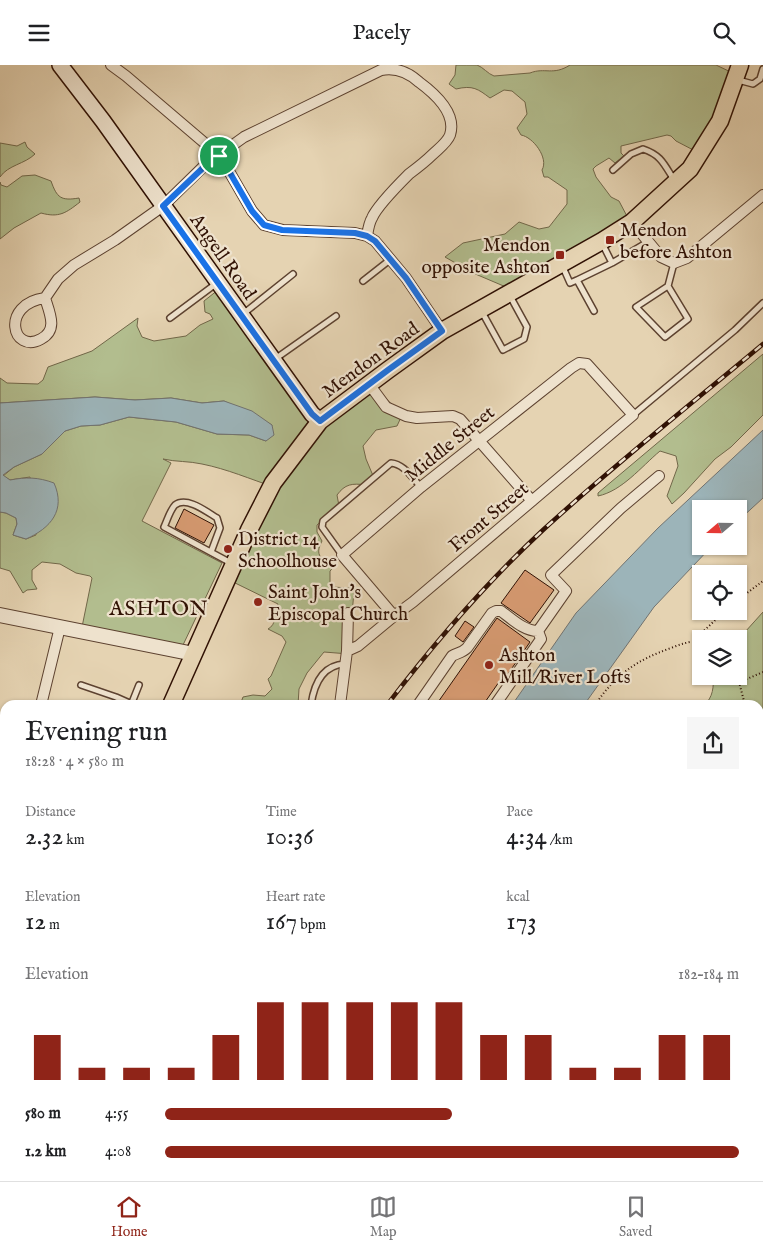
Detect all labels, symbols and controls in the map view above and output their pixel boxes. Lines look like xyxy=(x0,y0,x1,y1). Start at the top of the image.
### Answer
icon: menu xyxy=(25,19,53,47)
text: Pacely xyxy=(352,19,411,47)
icon: search xyxy=(710,19,738,47)
pin xyxy=(198,135,240,177)
icon: arrive xyxy=(205,142,233,170)
street label: Angell Road xyxy=(183,209,261,305)
place label: Mendon before Ashton xyxy=(620,219,732,265)
place label: Mendon opposite Ashton xyxy=(421,234,550,280)
marker: Mendon before Ashton xyxy=(604,234,616,246)
marker: Mendon opposite Ashton xyxy=(554,249,566,261)
street label: Mendon Road xyxy=(318,317,425,404)
street label: Middle Street xyxy=(401,401,500,488)
street label: Front Street xyxy=(444,477,534,558)
north arrow xyxy=(692,500,748,555)
map controls xyxy=(692,500,747,685)
place label: District 14 Schoolhouse xyxy=(238,528,337,574)
marker: District 14 Schoolhouse xyxy=(222,543,234,555)
button: locate xyxy=(692,565,747,620)
place label: Saint John's Episcopal Church xyxy=(268,581,408,627)
district label: ASHTON xyxy=(108,596,209,623)
marker: Saint John's Episcopal Church xyxy=(252,596,264,608)
button: layers xyxy=(692,630,747,685)
place label: Ashton Mill/River Lofts xyxy=(498,644,630,690)
marker: Ashton Mill/River Lofts xyxy=(483,659,495,671)
text: Evening run xyxy=(25,715,168,750)
button: share xyxy=(687,717,739,769)
text: 18:28 · 4 × 580 m xyxy=(25,752,124,772)
text: Distance xyxy=(25,803,76,821)
text: Time xyxy=(266,803,297,821)
text: Pace xyxy=(506,803,533,821)
text: 2.32 xyxy=(25,821,63,853)
text: 10:36 xyxy=(266,821,314,853)
text: 4:34 xyxy=(506,821,547,853)
text: km xyxy=(63,831,85,849)
text: /km xyxy=(547,831,573,849)
text: Elevation xyxy=(25,888,81,906)
text: Heart rate xyxy=(266,888,325,906)
text: kcal xyxy=(506,888,530,906)
text: 12 xyxy=(25,906,46,938)
text: 167 xyxy=(266,906,297,938)
text: 173 xyxy=(506,906,537,938)
text: m xyxy=(46,916,60,934)
text: bpm xyxy=(297,916,326,934)
text: Elevation xyxy=(25,965,88,985)
text: 182–184 m xyxy=(678,965,739,985)
text: 580 m xyxy=(25,1104,61,1124)
text: 4:55 xyxy=(105,1104,129,1124)
text: 1.2 km xyxy=(25,1142,66,1162)
text: 4:08 xyxy=(105,1142,131,1162)
tab: Home xyxy=(111,1193,147,1241)
tab: Map xyxy=(369,1193,397,1241)
tab: Saved xyxy=(619,1193,652,1241)

